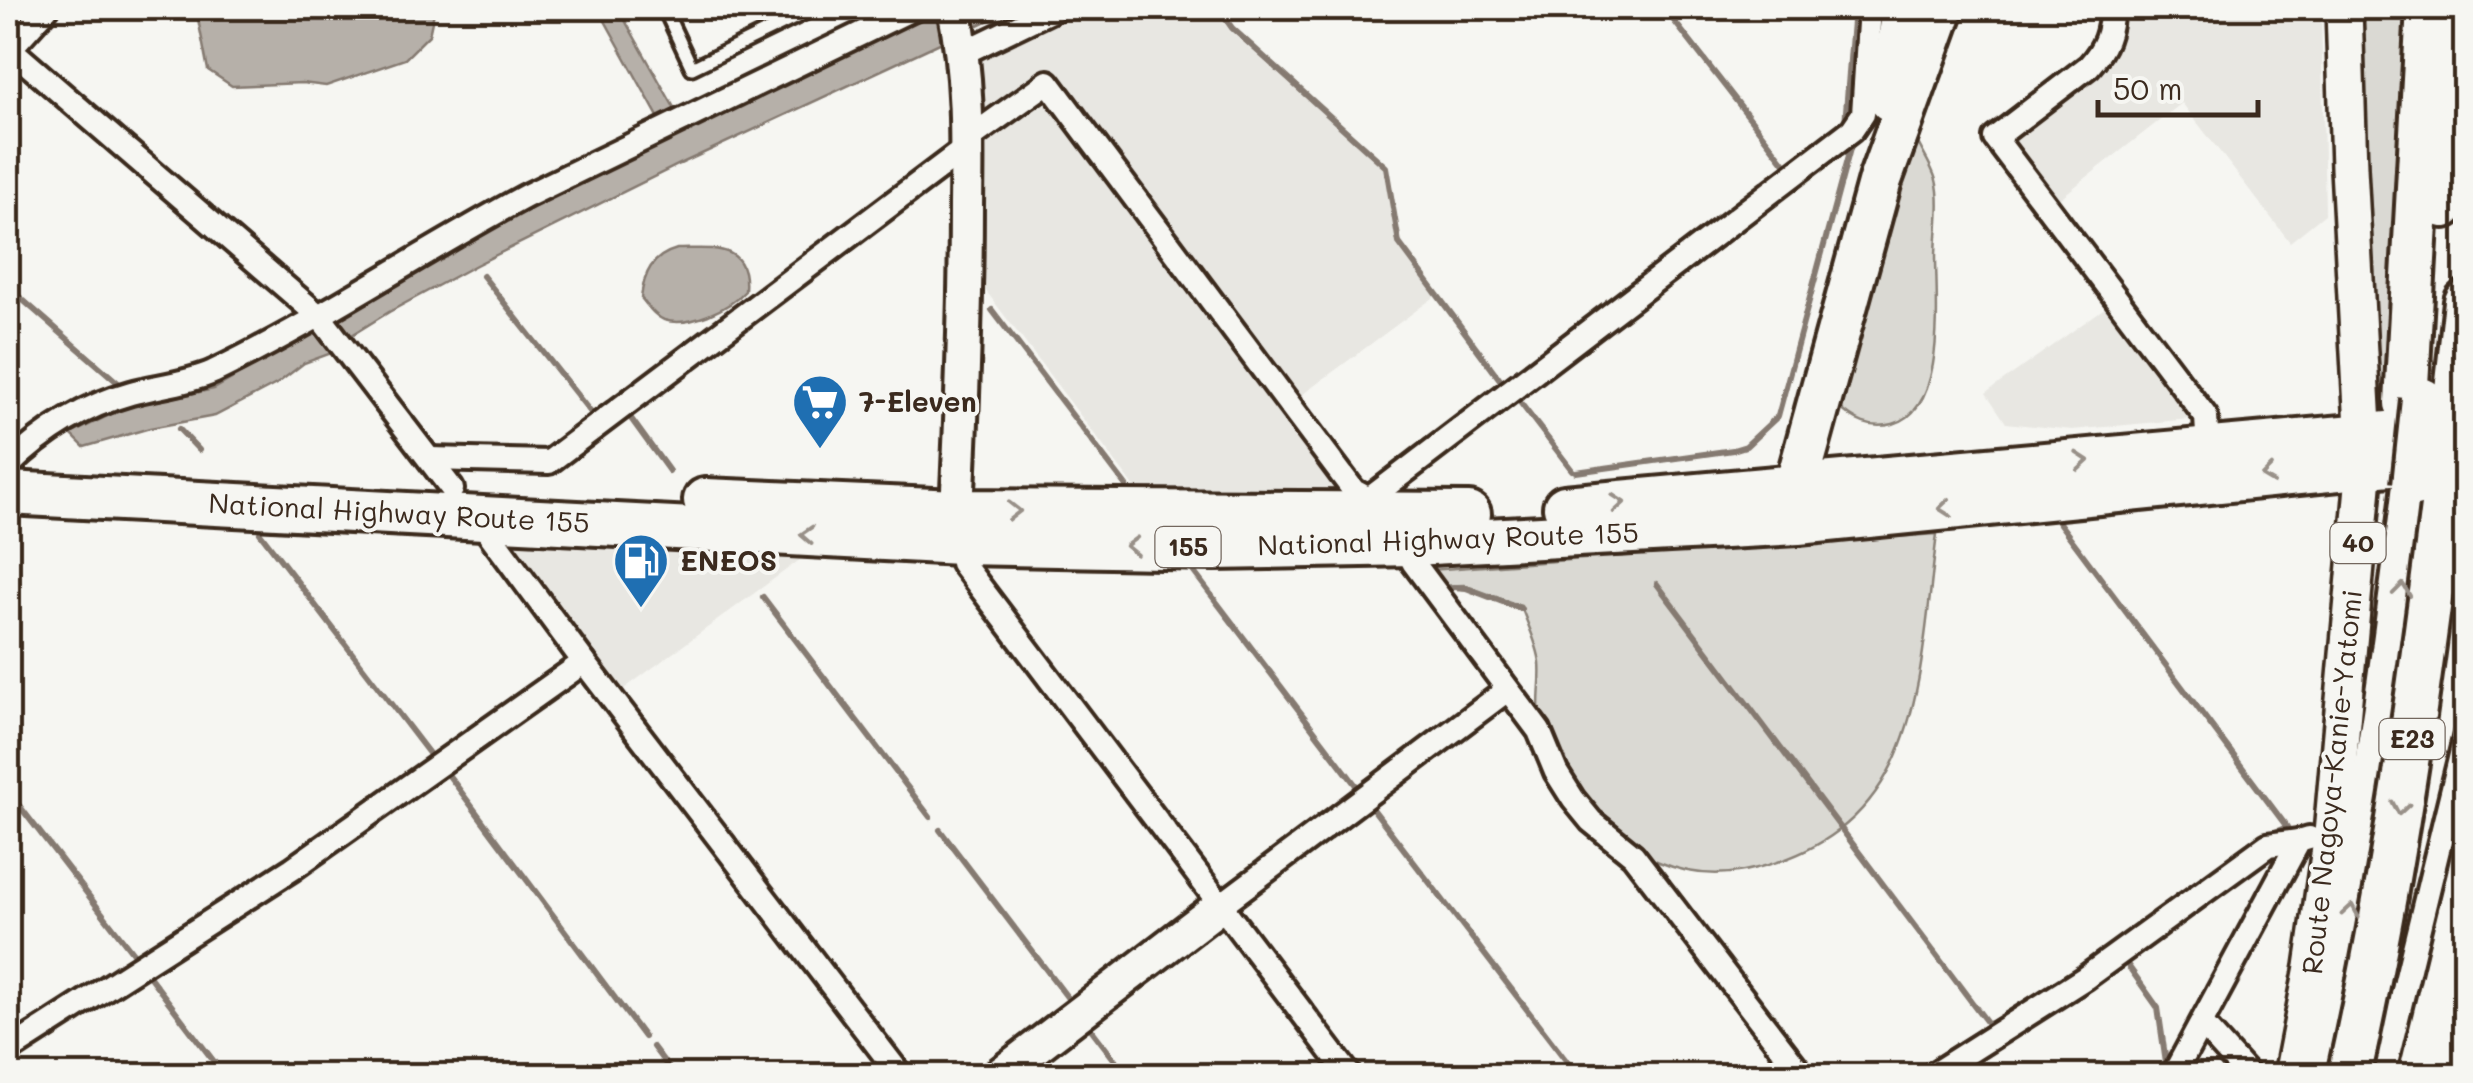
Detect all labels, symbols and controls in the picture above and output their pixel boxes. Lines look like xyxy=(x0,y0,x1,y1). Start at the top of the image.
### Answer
scale bar xyxy=(2098,55,2258,117)
text: 50 m xyxy=(2113,68,2183,108)
supermarket icon: 7-Eleven xyxy=(790,372,850,451)
place label: 7-Eleven xyxy=(859,383,977,419)
one-way arrow xyxy=(2074,451,2090,473)
one-way arrow xyxy=(2260,464,2276,485)
street label: National Highway Route 155 xyxy=(208,484,590,540)
one-way arrow xyxy=(1611,492,1627,514)
one-way arrow xyxy=(1937,497,1953,518)
one-way arrow xyxy=(1006,501,1022,522)
street label: National Highway Route 155 xyxy=(1257,513,1639,563)
road number: 40 xyxy=(2330,523,2386,563)
one-way arrow xyxy=(798,525,814,546)
road number: 155 xyxy=(1156,527,1220,567)
fuel station icon: ENEOS xyxy=(611,531,671,610)
one-way arrow xyxy=(1123,536,1139,557)
place label: ENEOS xyxy=(680,542,777,578)
one-way arrow xyxy=(2390,582,2411,599)
street label: Route Nagoya-Kanie-Yatomi xyxy=(2293,588,2369,976)
road number: E23 xyxy=(2380,719,2444,759)
one-way arrow xyxy=(2390,799,2411,816)
one-way arrow xyxy=(2340,903,2361,919)

